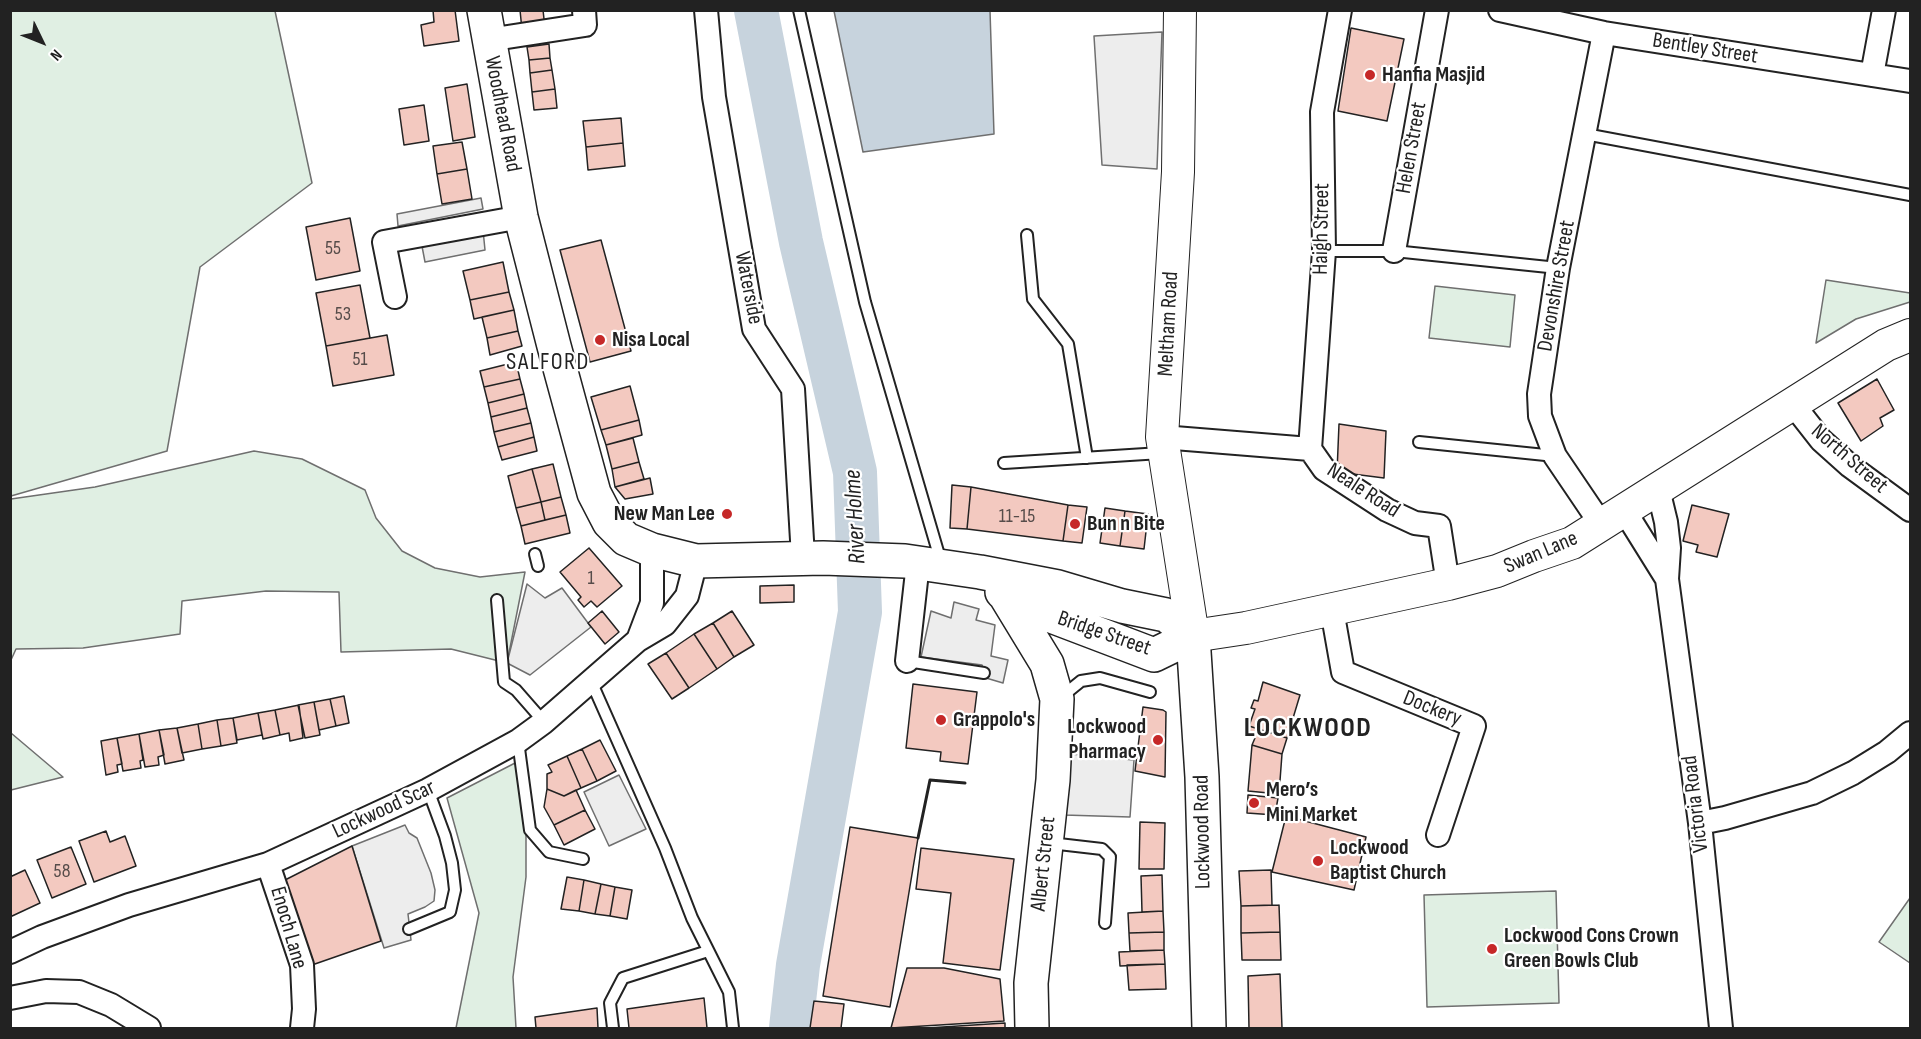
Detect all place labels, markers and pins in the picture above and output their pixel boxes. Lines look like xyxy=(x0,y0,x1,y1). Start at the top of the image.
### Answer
place label: Hanfia Masjid xyxy=(1382,62,1485,88)
marker: Hanfia Masjid xyxy=(1363,68,1377,82)
place label: Nisa Local xyxy=(612,327,690,353)
marker: Nisa Local xyxy=(593,333,607,347)
place label: New Man Lee xyxy=(614,501,715,527)
marker: New Man Lee xyxy=(720,507,734,521)
place label: Bun n Bite xyxy=(1087,511,1165,537)
marker: Bun n Bite xyxy=(1068,517,1082,531)
place label: Grappolo's xyxy=(953,707,1035,733)
marker: Grappolo's xyxy=(934,713,948,727)
place label: Lockwood Pharmacy xyxy=(1067,714,1146,766)
marker: Lockwood Pharmacy xyxy=(1151,733,1165,747)
place label: Mero’s Mini Market xyxy=(1266,777,1357,828)
marker: Mero’s Mini Market xyxy=(1247,796,1261,810)
place label: Lockwood Baptist Church xyxy=(1330,835,1446,886)
marker: Lockwood Baptist Church xyxy=(1311,854,1325,868)
place label: Lockwood Cons Crown Green Bowls Club xyxy=(1504,923,1679,974)
marker: Lockwood Cons Crown Green Bowls Club xyxy=(1485,942,1499,956)

